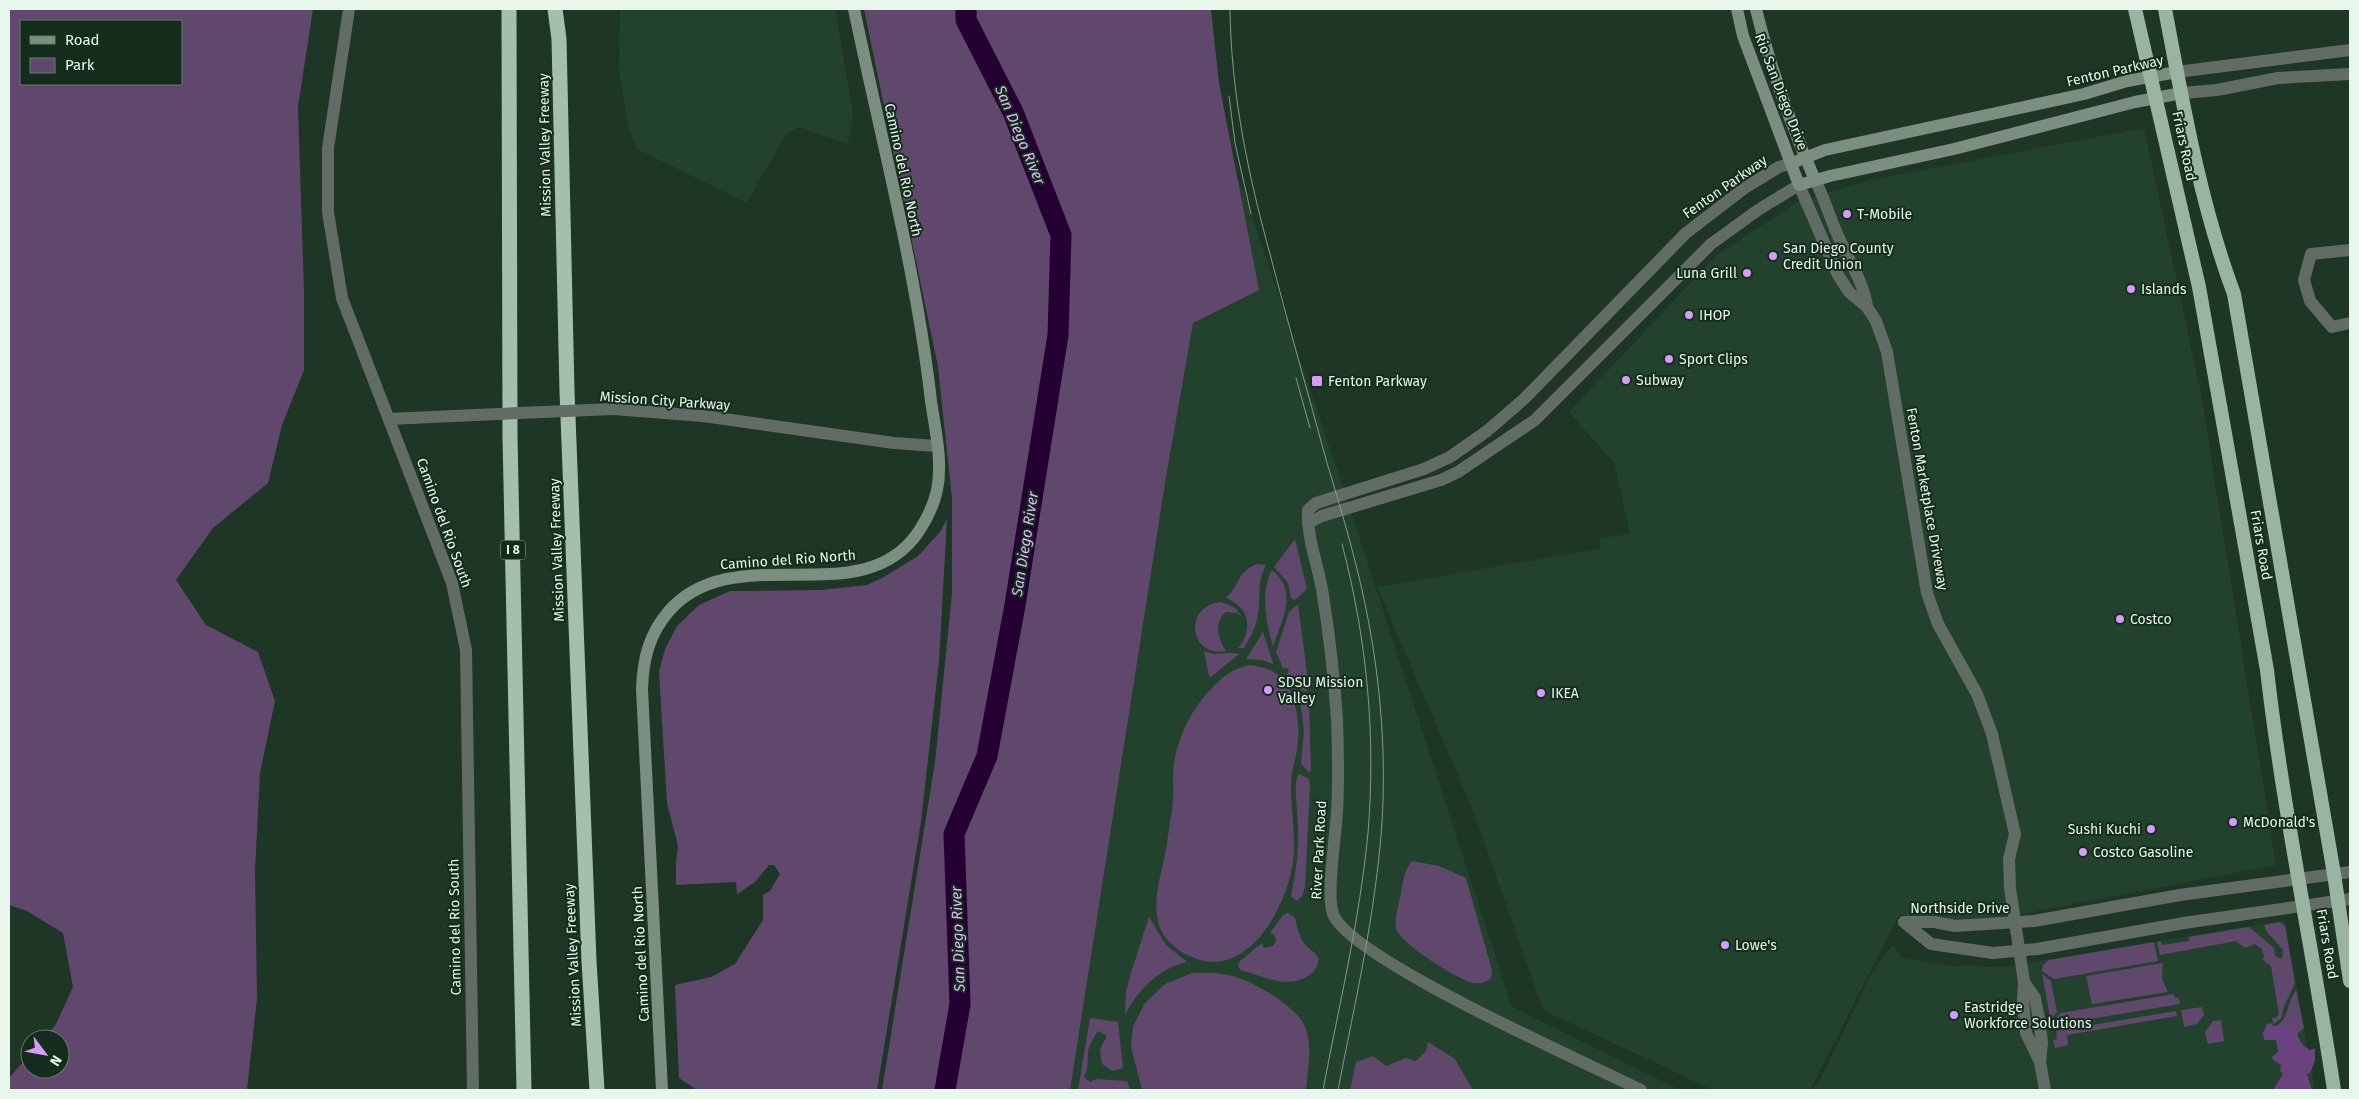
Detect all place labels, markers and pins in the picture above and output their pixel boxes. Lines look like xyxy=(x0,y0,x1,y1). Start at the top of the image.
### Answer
place label: T-Mobile xyxy=(1857,206,1912,223)
marker: T-Mobile xyxy=(1841,208,1853,220)
place label: San Diego County Credit Union xyxy=(1783,240,1894,273)
marker: San Diego County Credit Union xyxy=(1767,250,1779,262)
place label: Luna Grill xyxy=(1676,265,1737,282)
marker: Luna Grill xyxy=(1741,267,1753,279)
place label: Islands xyxy=(2141,281,2187,298)
marker: Islands xyxy=(2125,283,2137,295)
place label: IHOP xyxy=(1699,307,1730,324)
marker: IHOP xyxy=(1683,309,1695,321)
place label: Sport Clips xyxy=(1679,351,1748,368)
marker: Sport Clips xyxy=(1663,353,1675,365)
place label: Subway xyxy=(1636,372,1684,389)
place label: Fenton Parkway xyxy=(1328,373,1427,390)
marker: Fenton Parkway xyxy=(1310,374,1324,388)
marker: Subway xyxy=(1620,374,1632,386)
place label: Costco xyxy=(2130,611,2172,628)
marker: Costco xyxy=(2114,613,2126,625)
place label: SDSU Mission Valley xyxy=(1278,674,1363,707)
marker: SDSU Mission Valley xyxy=(1262,684,1274,696)
place label: IKEA xyxy=(1551,685,1579,702)
marker: IKEA xyxy=(1535,687,1547,699)
place label: McDonald's xyxy=(2243,814,2316,831)
marker: McDonald's xyxy=(2227,816,2239,828)
place label: Sushi Kuchi xyxy=(2068,821,2141,838)
marker: Sushi Kuchi xyxy=(2145,823,2157,835)
place label: Costco Gasoline xyxy=(2093,844,2193,861)
marker: Costco Gasoline xyxy=(2077,846,2089,858)
place label: Lowe's xyxy=(1735,937,1777,954)
marker: Lowe's xyxy=(1719,939,1731,951)
place label: Eastridge Workforce Solutions xyxy=(1964,999,2092,1032)
marker: Eastridge Workforce Solutions xyxy=(1948,1009,1960,1021)

